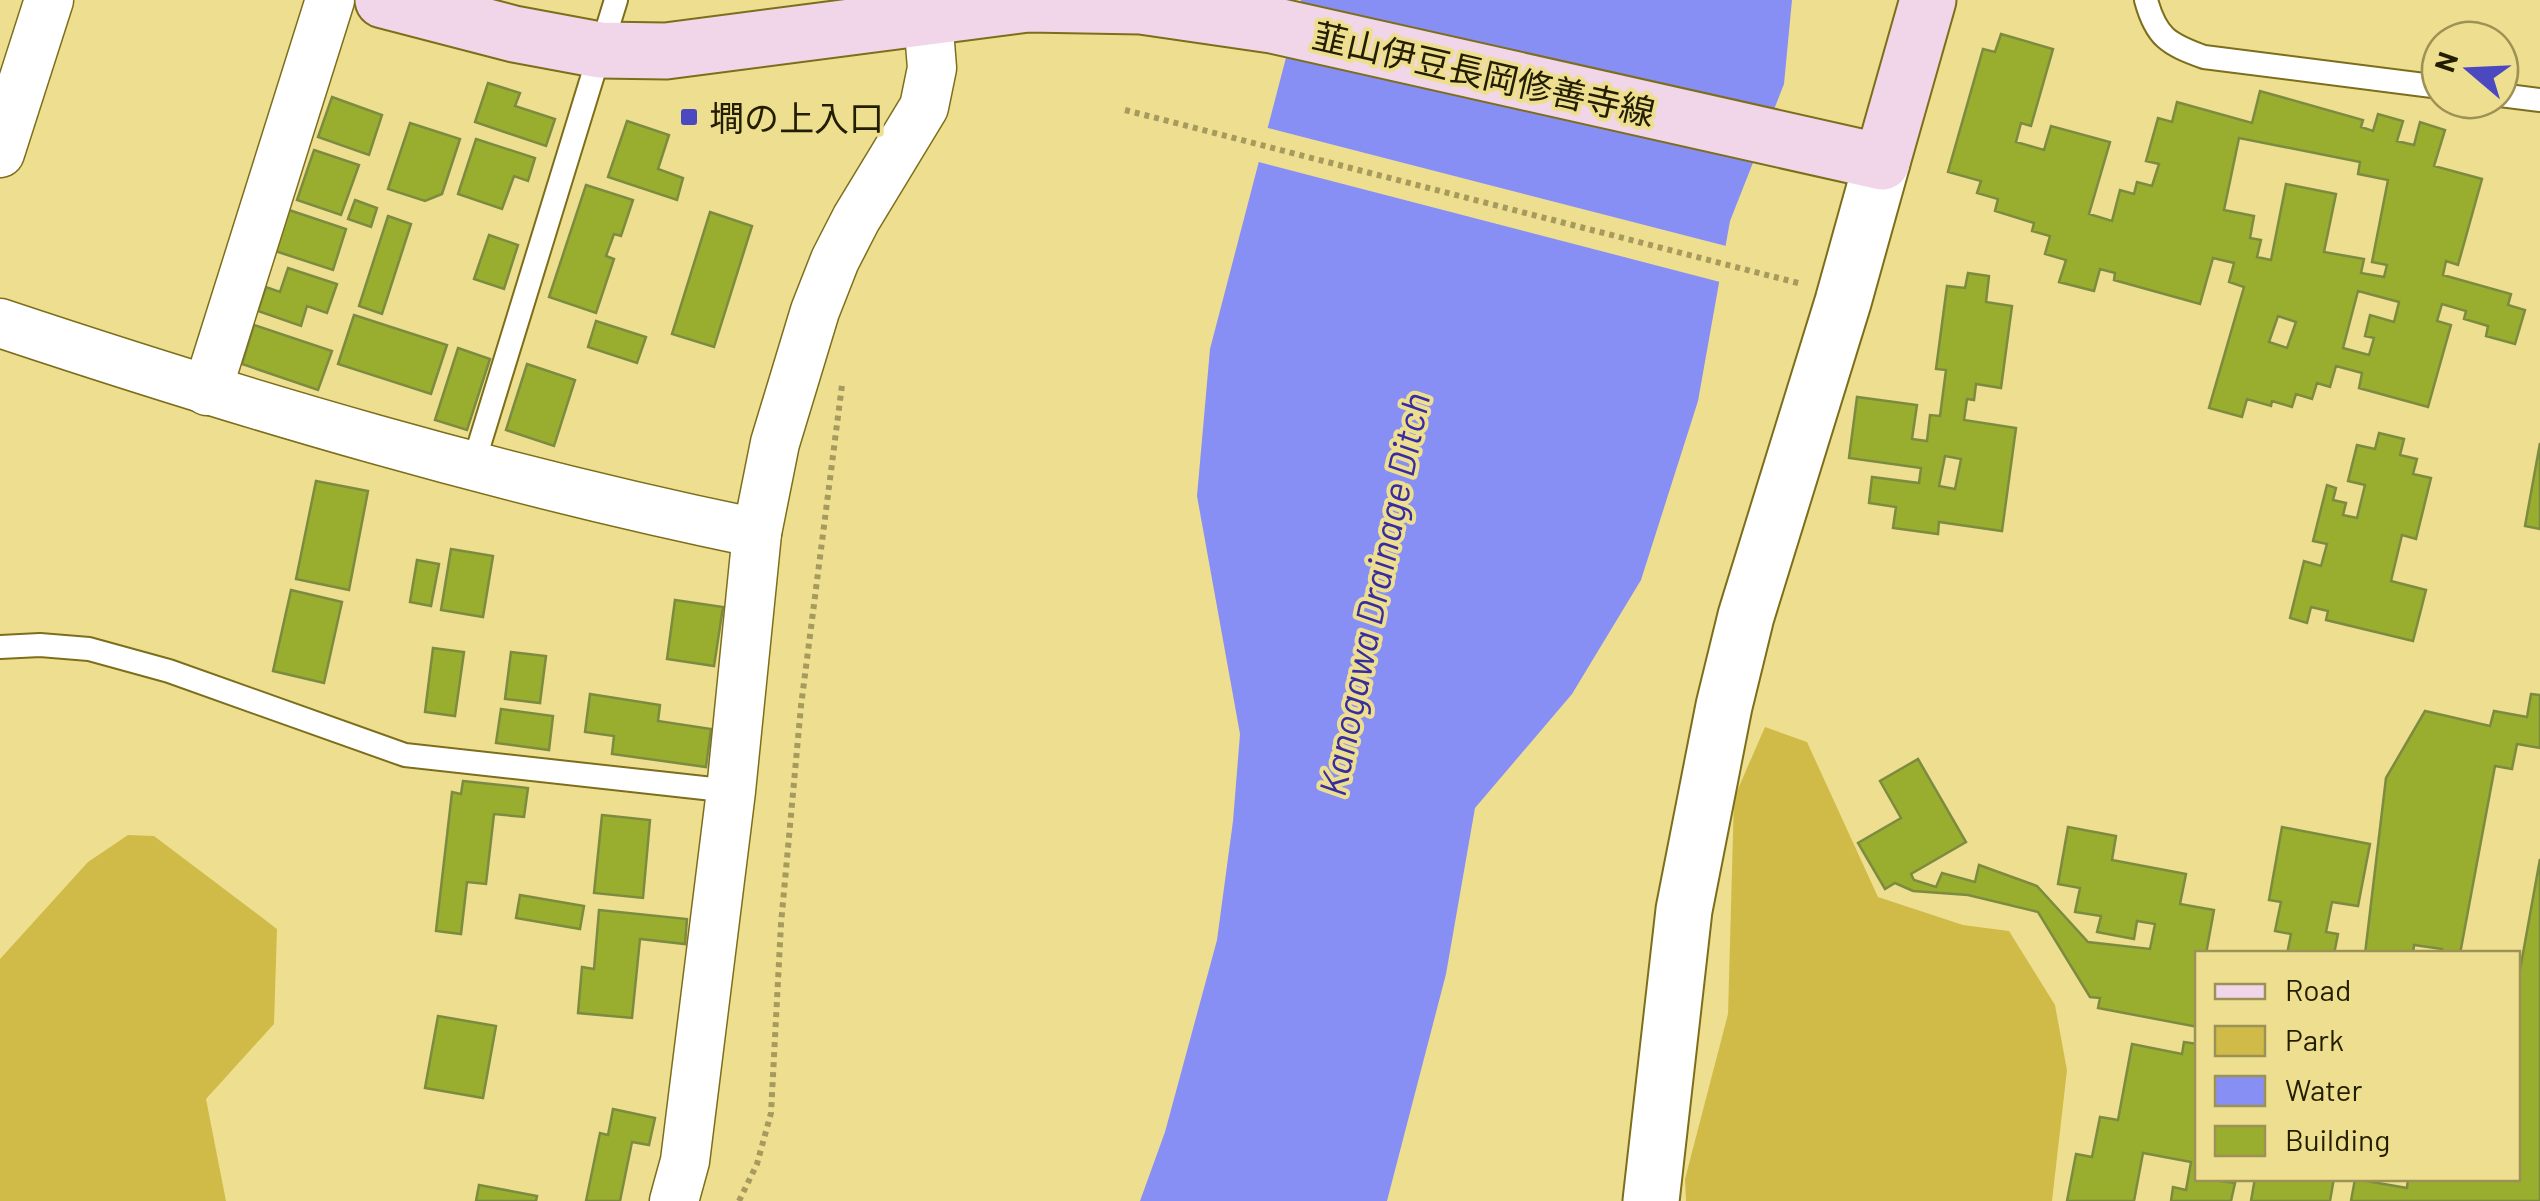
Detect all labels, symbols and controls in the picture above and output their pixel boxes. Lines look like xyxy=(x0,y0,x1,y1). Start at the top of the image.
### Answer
street label: 韮山伊豆長岡修善寺線 xyxy=(1309,13,1659,133)
north arrow xyxy=(2420,20,2520,120)
text: N xyxy=(2426,47,2465,76)
place label: 墹の上入口 xyxy=(709,96,884,138)
marker: 墹の上入口 xyxy=(678,106,700,128)
water label: Kanogawa Drainage Ditch xyxy=(1308,388,1438,800)
legend xyxy=(2195,951,2520,1181)
text: Road xyxy=(2285,971,2351,1007)
text: Park xyxy=(2285,1021,2344,1057)
text: Water xyxy=(2285,1071,2363,1107)
text: Building xyxy=(2285,1121,2390,1157)

